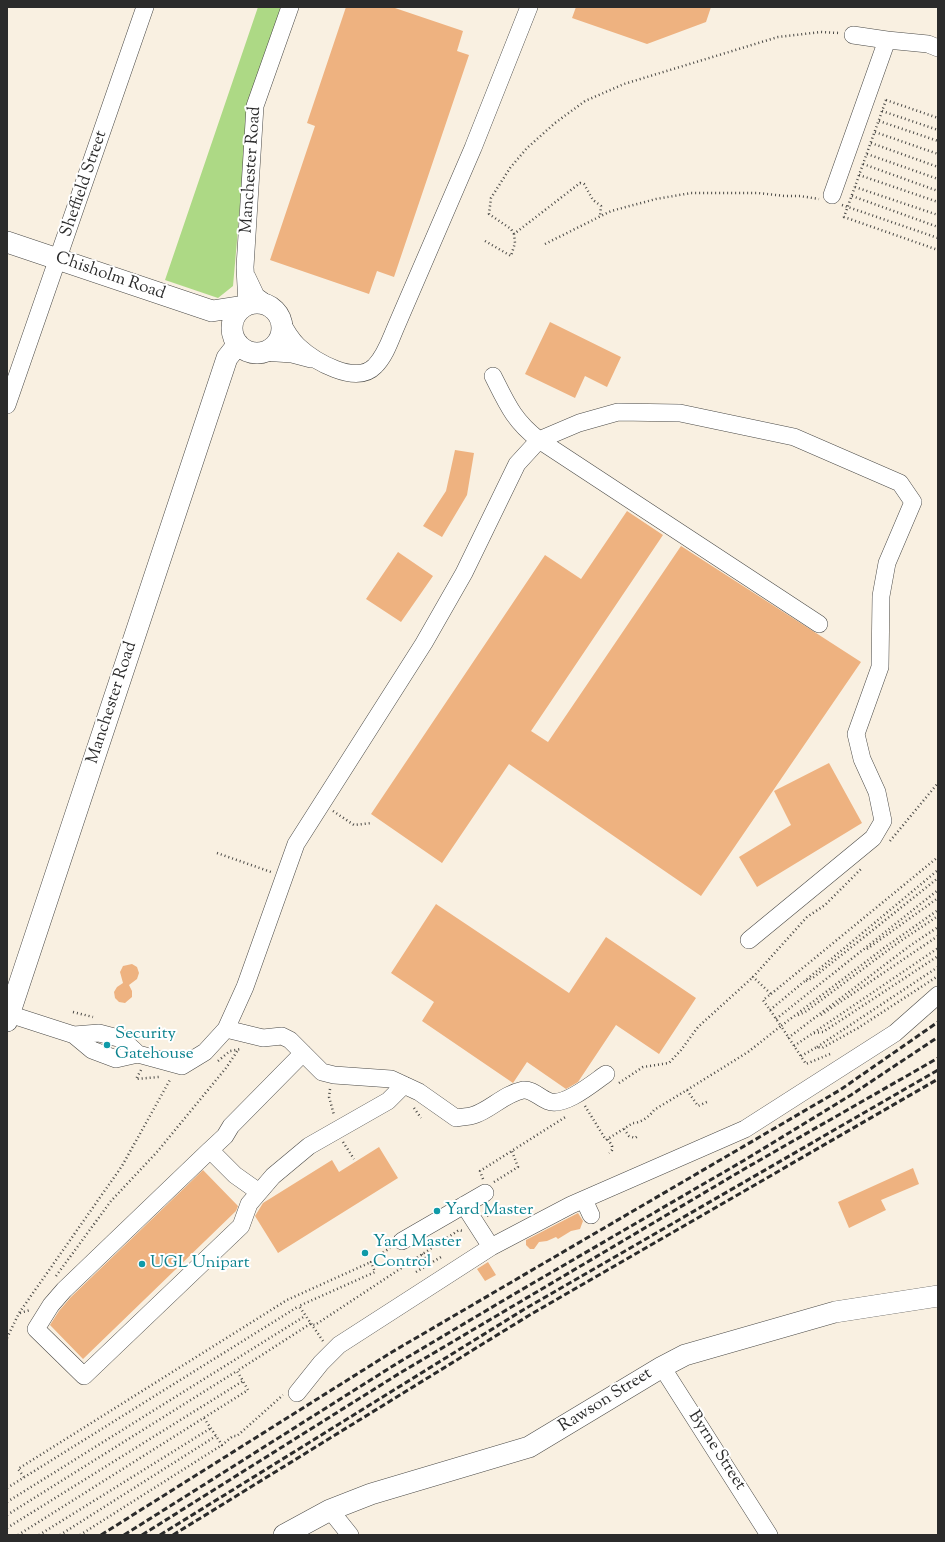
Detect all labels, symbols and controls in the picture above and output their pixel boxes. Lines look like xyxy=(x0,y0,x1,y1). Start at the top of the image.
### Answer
street label: Manchester Road xyxy=(237,106,267,234)
street label: Sheffield Street xyxy=(57,128,113,240)
street label: Chisholm Road xyxy=(52,249,168,305)
street label: Manchester Road xyxy=(84,639,142,767)
place label: Security Gatehouse xyxy=(115,1025,194,1065)
marker: Security Gatehouse xyxy=(102,1040,112,1050)
place label: Yard Master xyxy=(445,1201,533,1221)
marker: Yard Master xyxy=(432,1206,442,1216)
place label: Yard Master Control xyxy=(373,1233,461,1273)
marker: Yard Master Control xyxy=(360,1248,370,1258)
place label: UGL Unipart xyxy=(150,1254,250,1274)
marker: UGL Unipart xyxy=(137,1259,147,1269)
street label: Rawson Street xyxy=(556,1364,656,1438)
street label: Byrne Street xyxy=(683,1407,749,1495)

